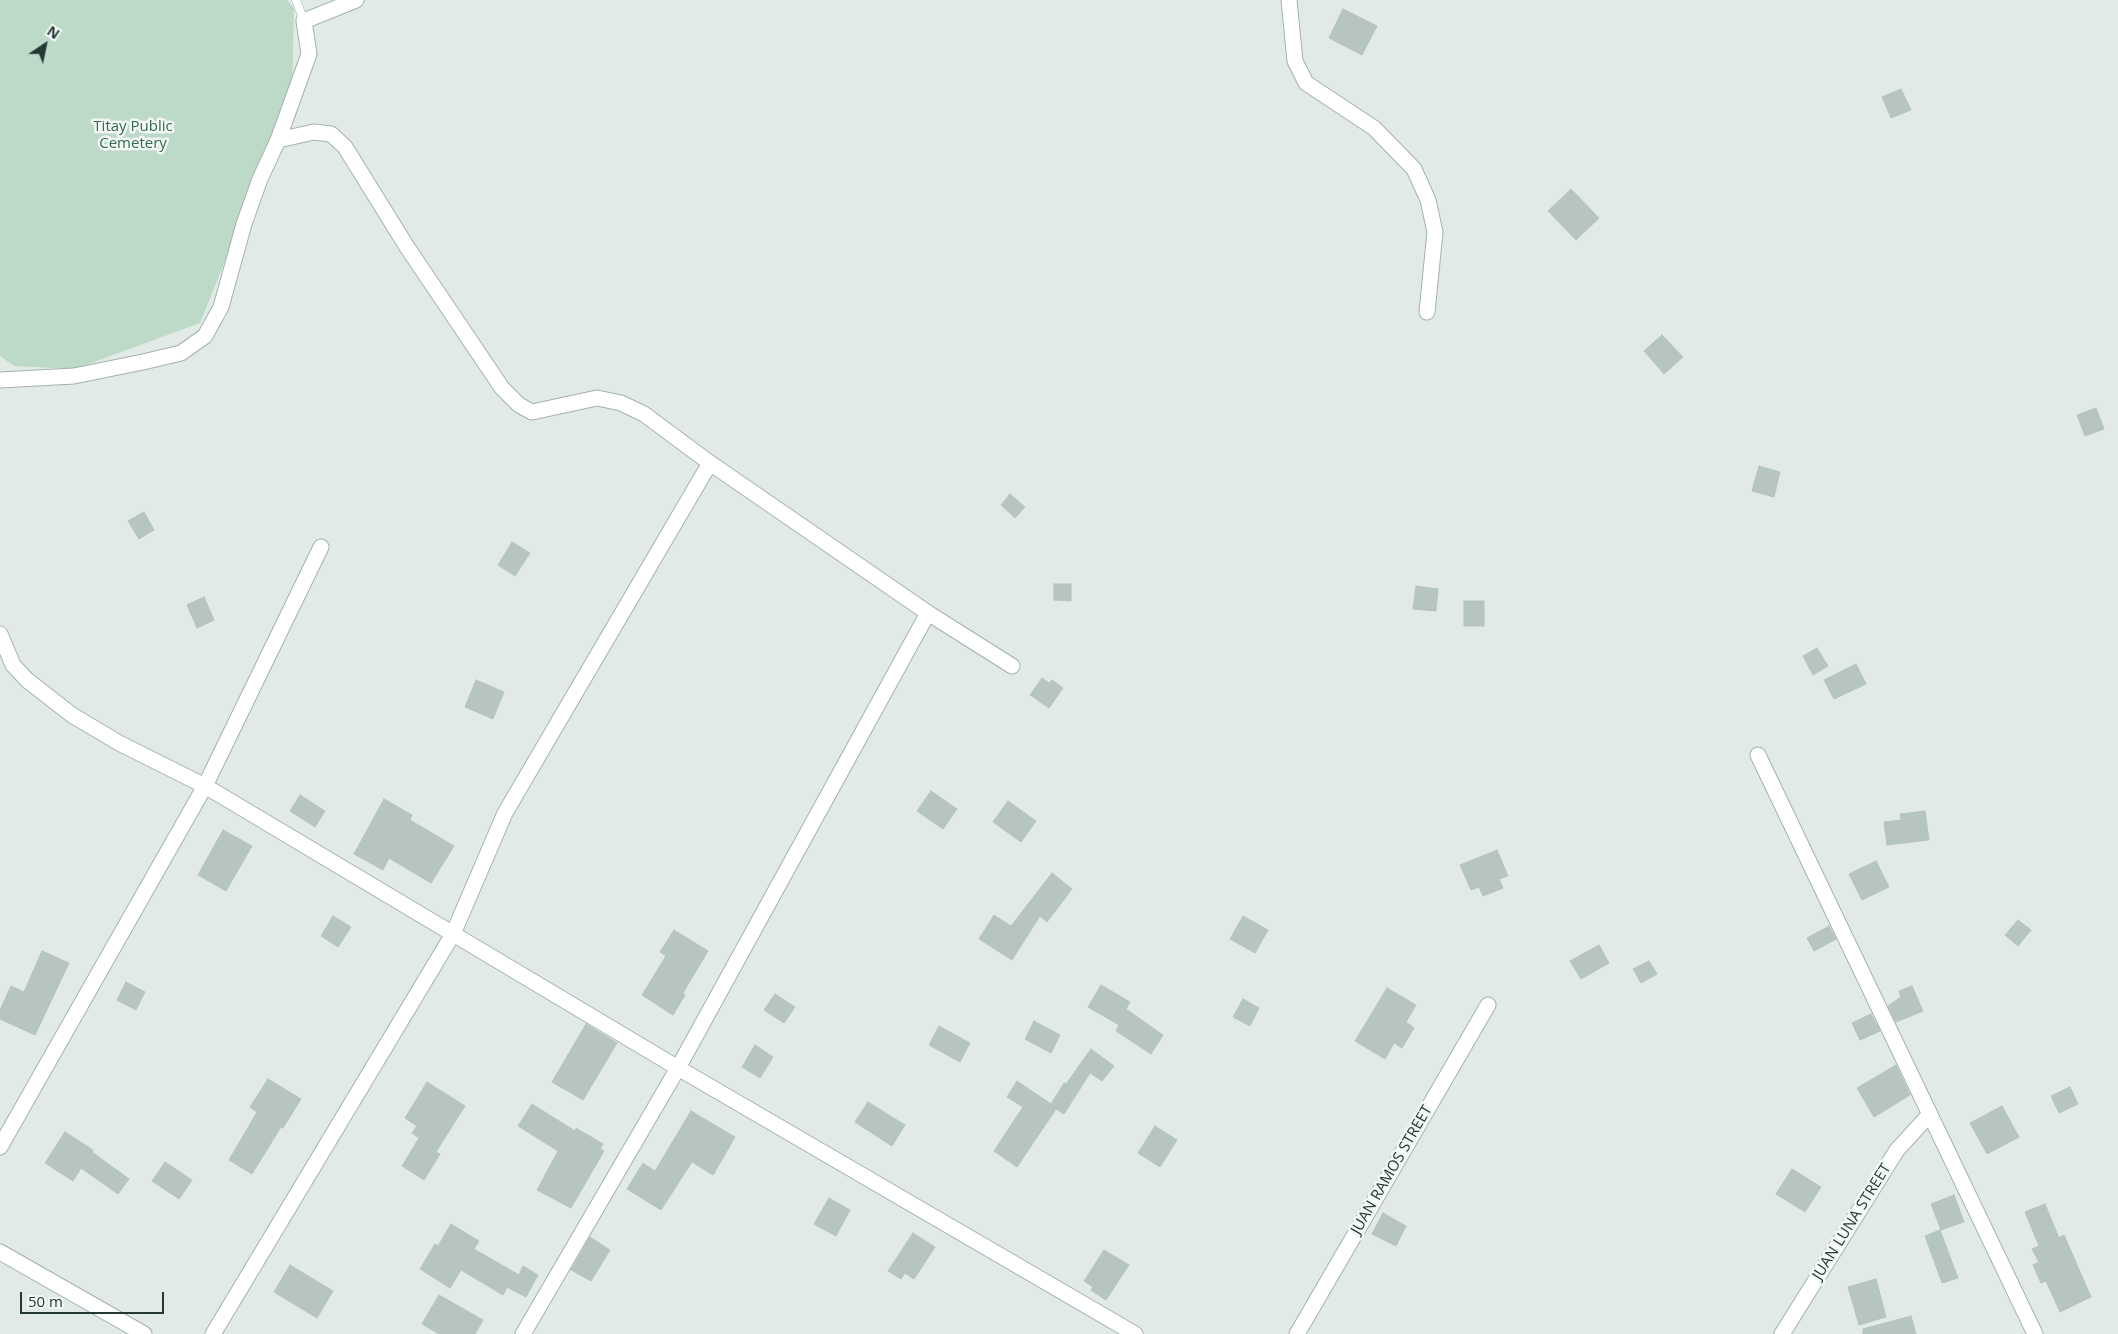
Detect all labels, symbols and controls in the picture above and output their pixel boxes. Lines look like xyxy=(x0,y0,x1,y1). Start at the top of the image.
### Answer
north arrow xyxy=(20,20,70,70)
text: N xyxy=(44,21,64,43)
park label: Titay Public Cemetery xyxy=(93,118,173,153)
street label: JUAN RAMOS STREET xyxy=(1348,1102,1436,1238)
street label: JUAN LUNA STREET xyxy=(1809,1161,1895,1283)
scale bar xyxy=(22,1282,166,1314)
text: 50 m xyxy=(28,1291,63,1311)

